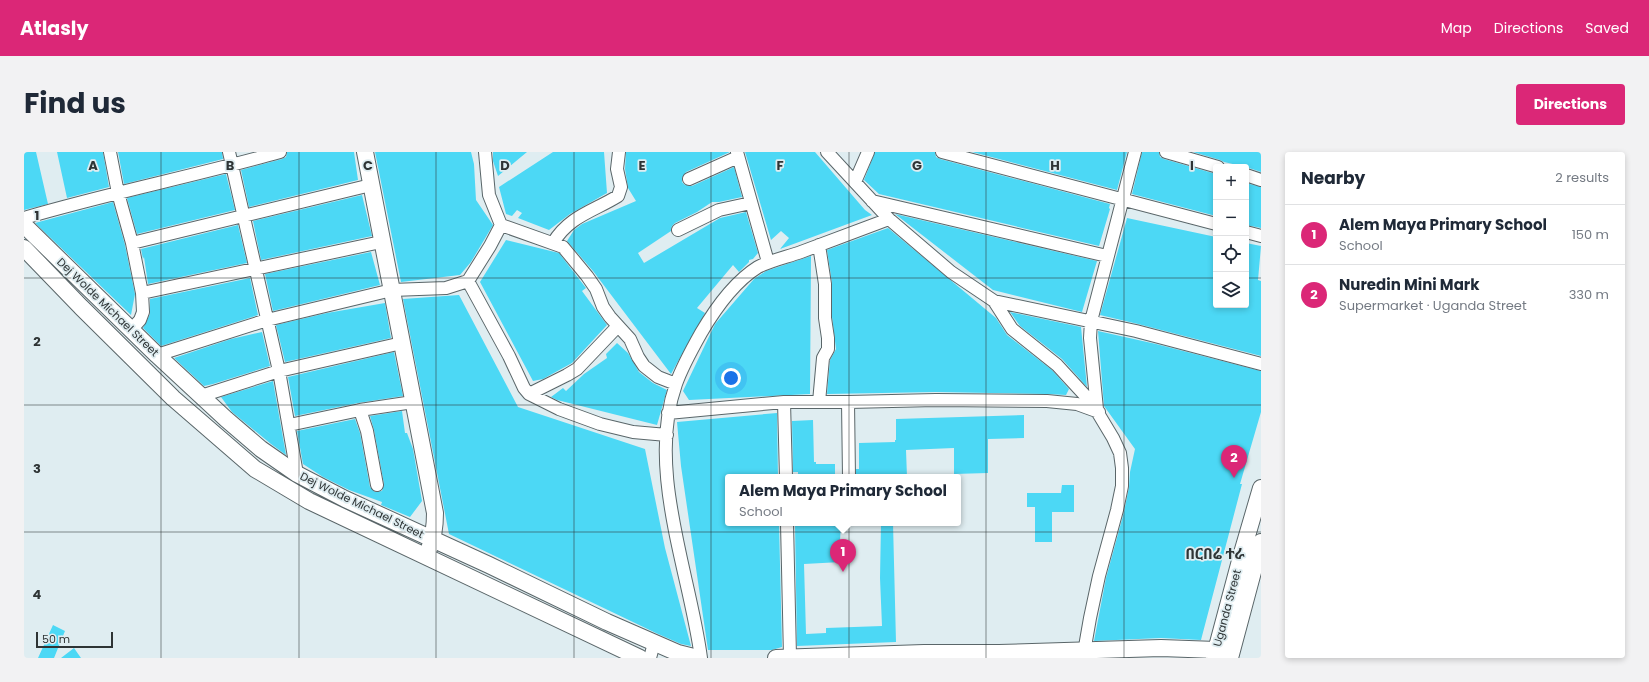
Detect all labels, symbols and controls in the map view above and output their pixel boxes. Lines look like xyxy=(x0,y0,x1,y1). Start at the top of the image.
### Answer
text: Atlasly xyxy=(20,15,88,42)
text: Map xyxy=(1441,18,1472,38)
text: Directions xyxy=(1494,18,1563,38)
text: Saved xyxy=(1585,18,1629,38)
text: Find us xyxy=(24,84,126,123)
button: Directions xyxy=(1516,84,1625,125)
text: A xyxy=(88,156,98,175)
text: B xyxy=(226,156,235,175)
text: C xyxy=(363,156,373,175)
text: D xyxy=(500,156,510,175)
text: E xyxy=(638,156,646,175)
text: F xyxy=(776,156,784,175)
text: G xyxy=(912,156,922,175)
text: H xyxy=(1050,156,1060,175)
text: I xyxy=(1190,156,1194,175)
map controls xyxy=(1213,164,1249,308)
button: + xyxy=(1213,164,1249,200)
text: Nearby xyxy=(1301,166,1365,190)
text: 2 results xyxy=(1555,168,1609,187)
button: − xyxy=(1213,200,1249,236)
text: 1 xyxy=(35,206,39,225)
text: Alem Maya Primary School xyxy=(1339,214,1547,235)
text: 1 xyxy=(1312,225,1316,244)
text: 150 m xyxy=(1572,225,1609,244)
button: locate xyxy=(1213,236,1249,272)
text: School xyxy=(1339,236,1383,255)
street label: Dej Wolde Michael Street xyxy=(54,254,162,360)
button: layers xyxy=(1213,272,1249,308)
text: Nuredin Mini Mark xyxy=(1339,274,1480,295)
text: 2 xyxy=(1310,285,1318,304)
text: 330 m xyxy=(1569,285,1609,304)
text: Supermarket · Uganda Street xyxy=(1339,296,1527,315)
text: 2 xyxy=(33,332,41,351)
your location xyxy=(721,368,741,388)
pin: 2 xyxy=(1221,445,1247,478)
text: 3 xyxy=(33,459,41,478)
street label: Dej Wolde Michael Street xyxy=(297,468,427,542)
popup xyxy=(725,474,961,526)
text: Alem Maya Primary School xyxy=(739,480,947,501)
text: School xyxy=(739,502,783,521)
pin: 1 xyxy=(830,539,856,572)
district label: በርበሬ ተራ xyxy=(1185,543,1245,564)
street label: Uganda Street xyxy=(1209,568,1245,648)
text: 4 xyxy=(33,585,42,604)
scale bar xyxy=(36,630,113,649)
text: 50 m xyxy=(42,631,70,647)

